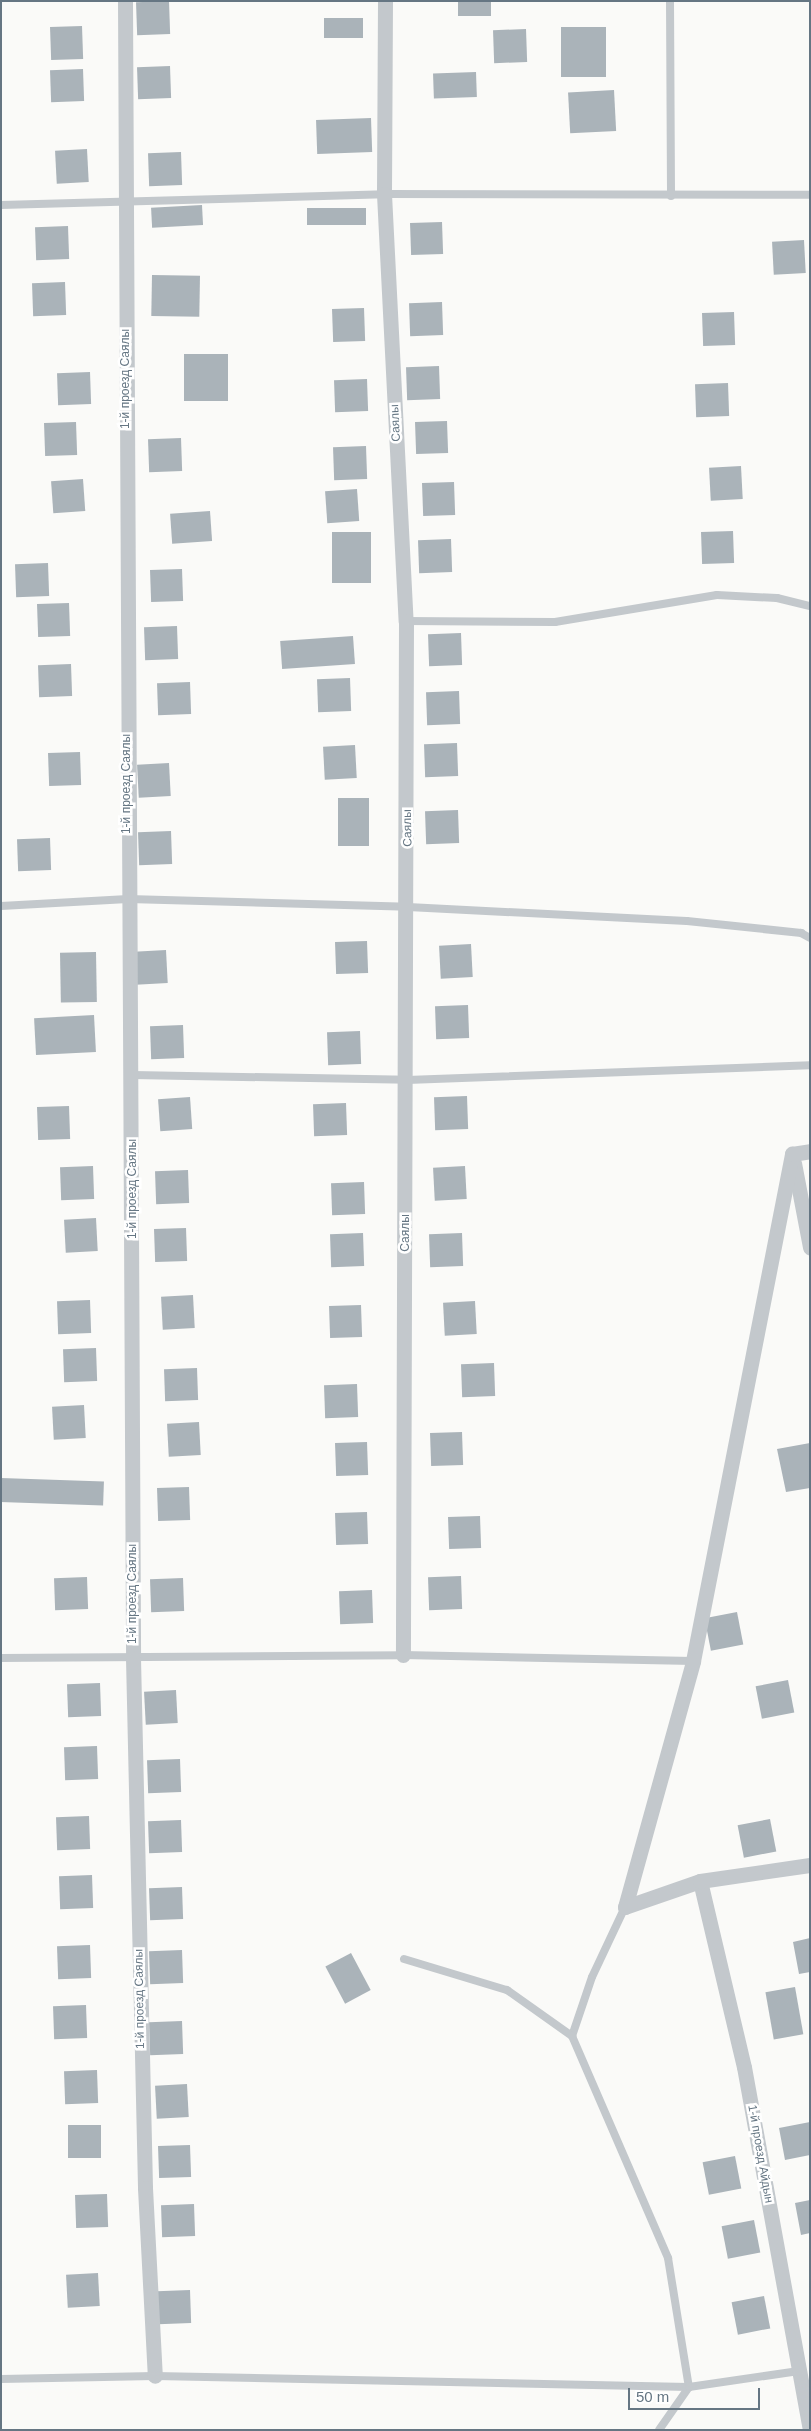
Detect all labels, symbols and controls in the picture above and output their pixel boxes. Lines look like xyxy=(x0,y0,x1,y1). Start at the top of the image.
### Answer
street label: 1-й проезд Саялы xyxy=(119,329,133,429)
street label: Саялы xyxy=(388,404,404,442)
street label: 1-й проезд Саялы xyxy=(120,734,134,834)
street label: Саялы xyxy=(400,809,416,847)
street label: 1-й проезд Саялы xyxy=(126,1139,140,1239)
street label: Саялы xyxy=(399,1214,413,1252)
street label: 1-й проезд Саялы xyxy=(126,1544,140,1644)
street label: 1-й проезд Саялы xyxy=(132,1949,148,2049)
street label: 1-й проезд Айдын xyxy=(744,2104,776,2204)
scale bar xyxy=(631,2378,764,2410)
text: 50 m xyxy=(636,2388,669,2405)

